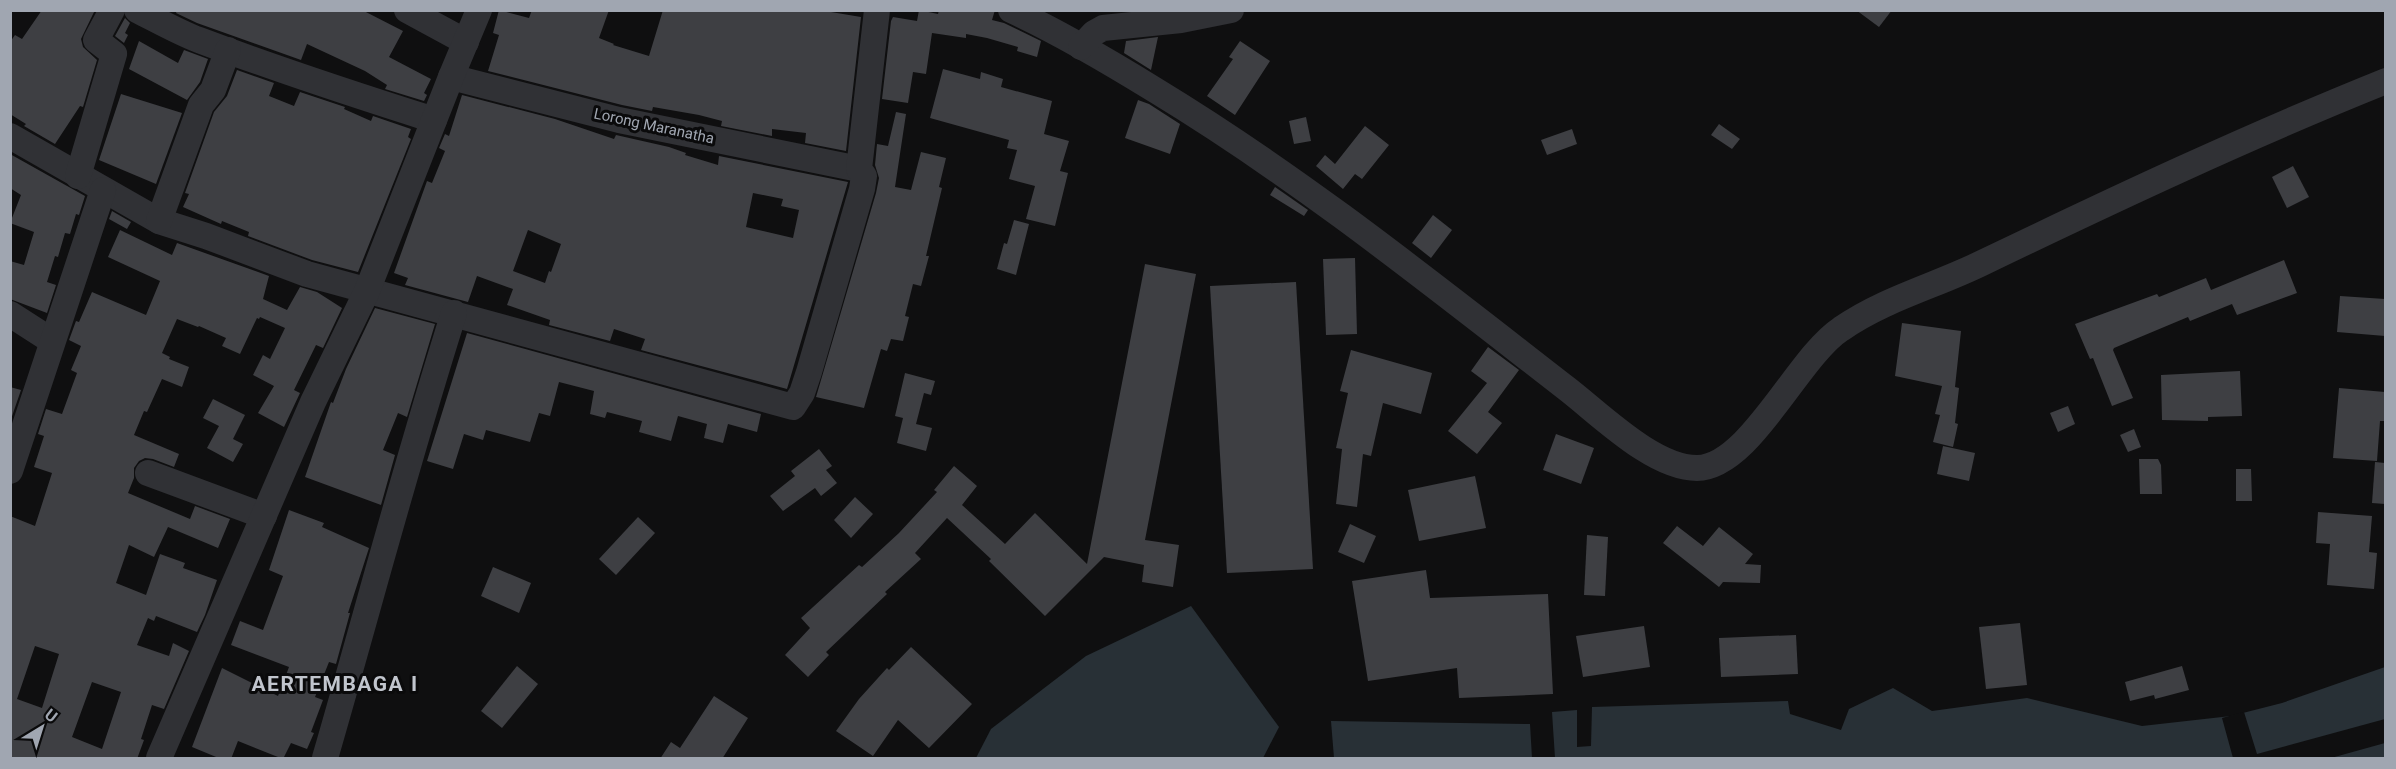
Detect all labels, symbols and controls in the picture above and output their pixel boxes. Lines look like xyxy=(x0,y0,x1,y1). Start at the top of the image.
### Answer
street label: Lorong Maranatha xyxy=(592,104,716,148)
district label: AERTEMBAGA I xyxy=(251,672,419,696)
north arrow xyxy=(12,697,72,757)
text: U xyxy=(41,705,61,726)

